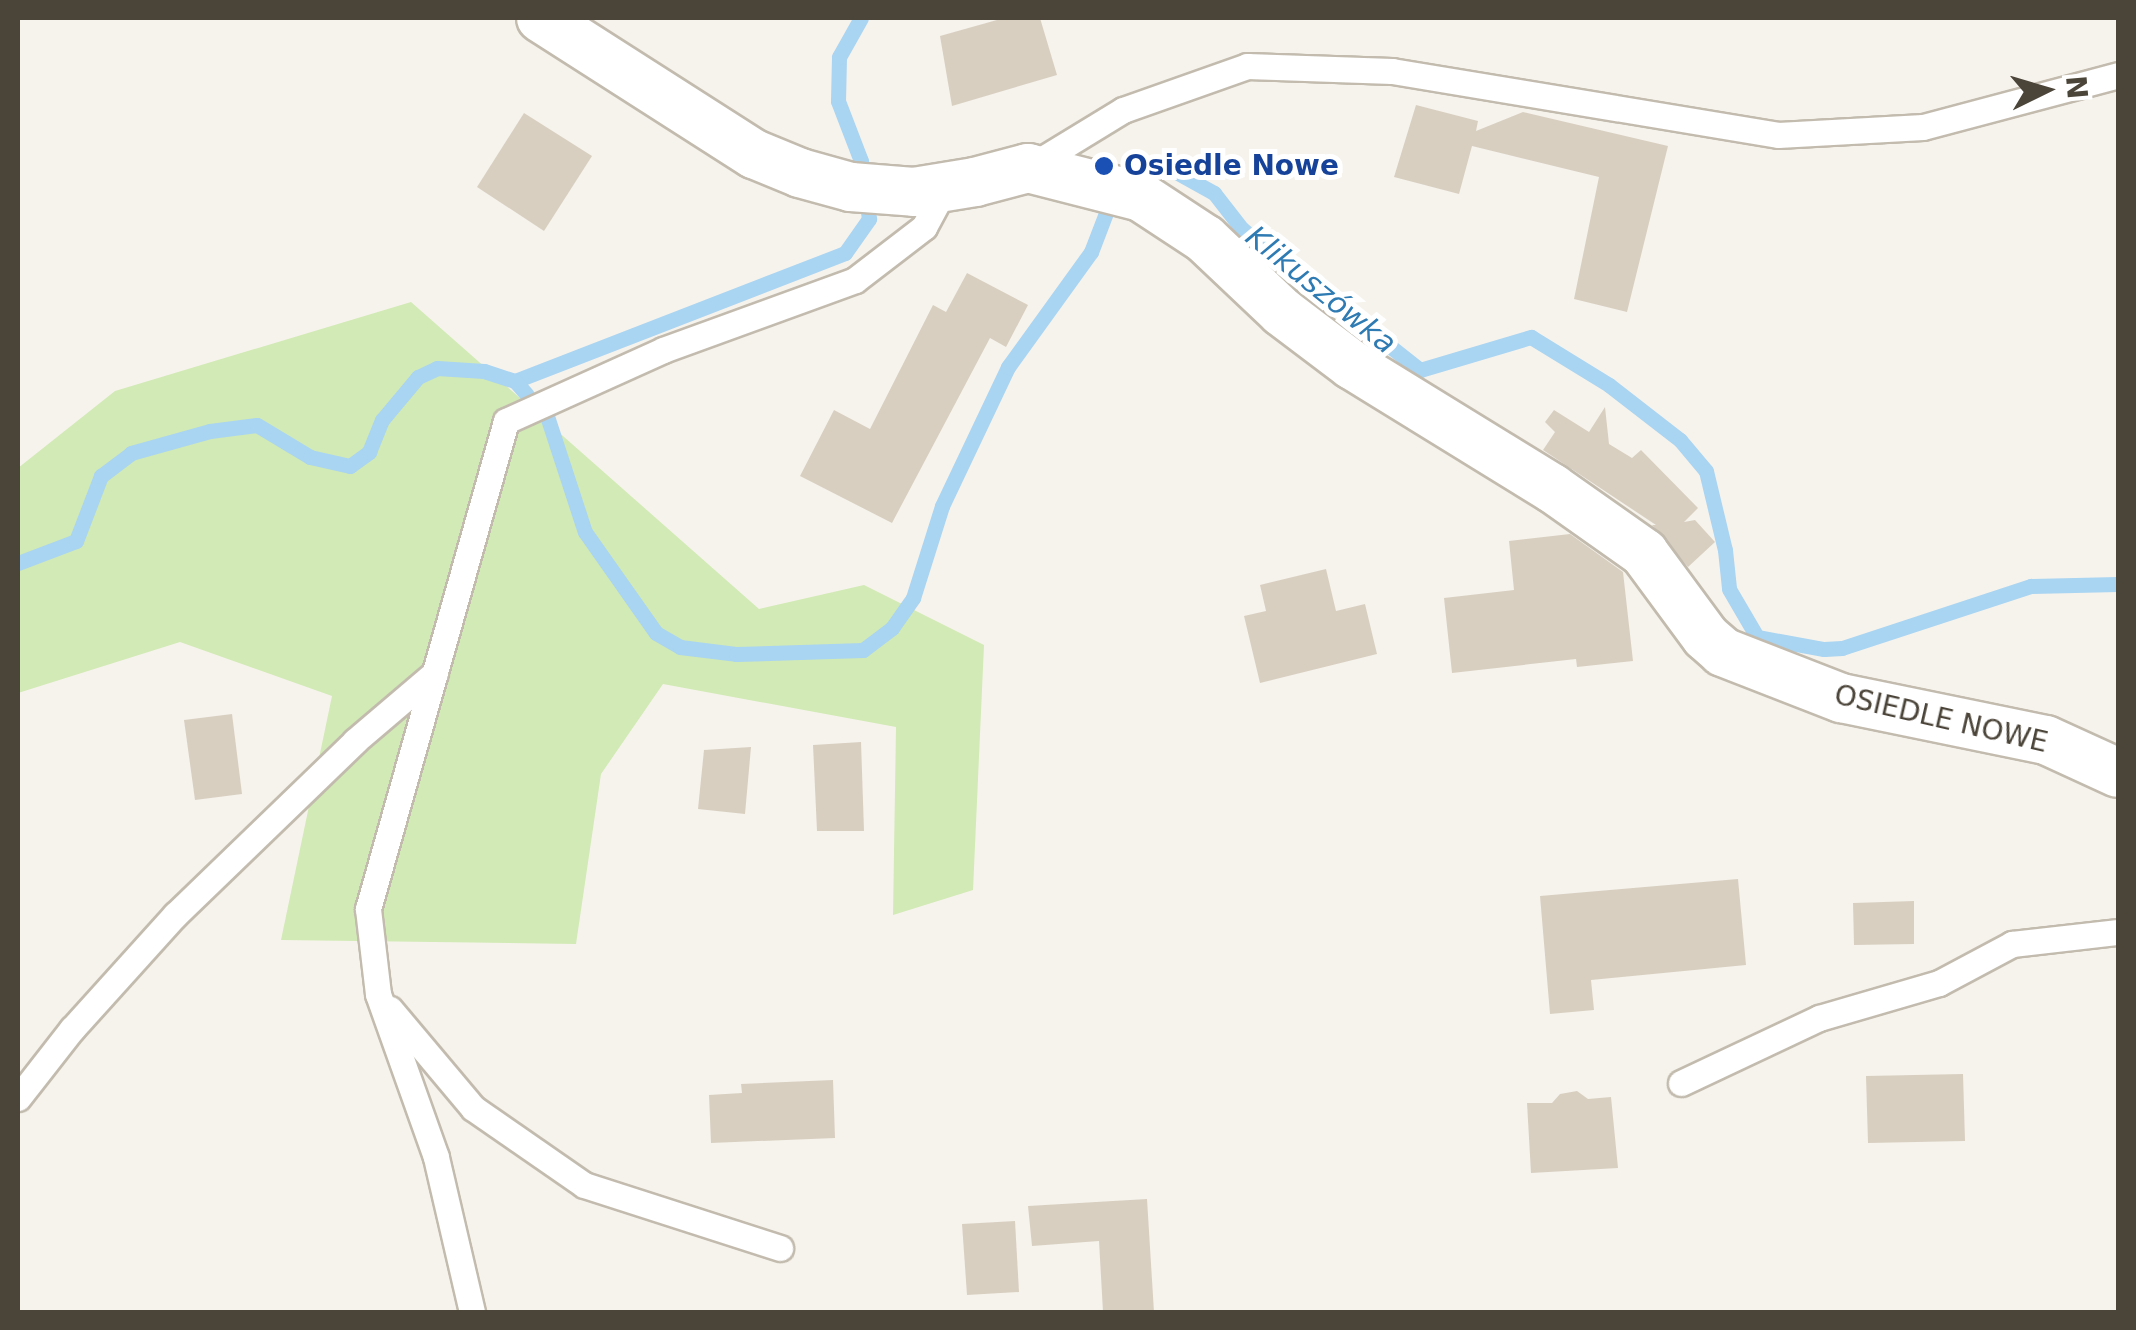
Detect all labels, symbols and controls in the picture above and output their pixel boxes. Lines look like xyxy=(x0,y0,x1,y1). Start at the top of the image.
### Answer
north arrow xyxy=(1996,40,2096,140)
text: N xyxy=(2059,74,2094,100)
place label: Osiedle Nowe xyxy=(1124,149,1339,183)
marker: Osiedle Nowe xyxy=(1093,155,1115,177)
water label: Klikuszówka xyxy=(1239,219,1403,361)
street label: OSIEDLE NOWE xyxy=(1831,678,2051,760)

